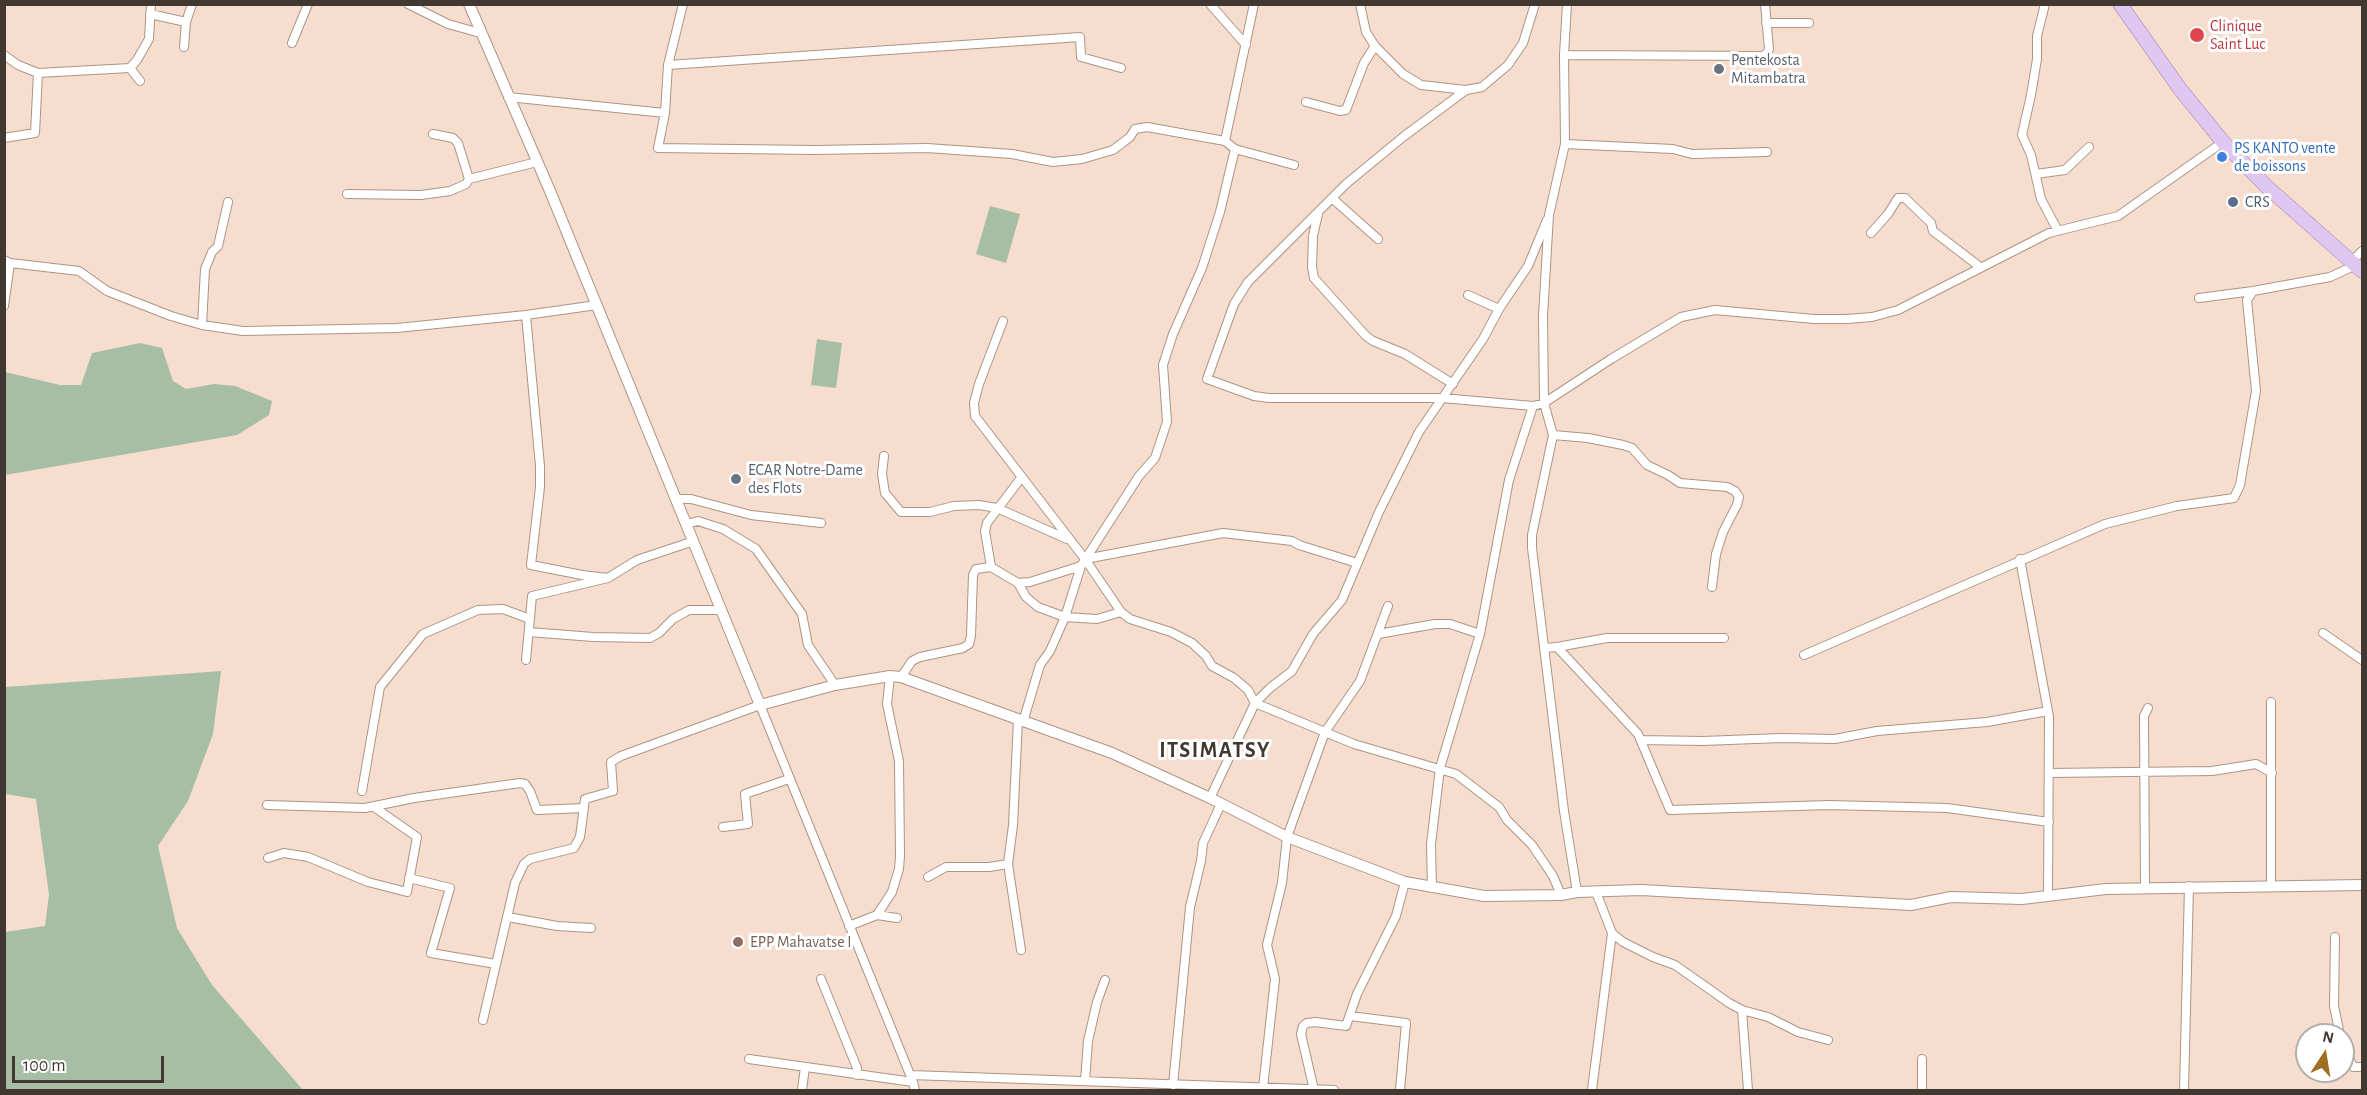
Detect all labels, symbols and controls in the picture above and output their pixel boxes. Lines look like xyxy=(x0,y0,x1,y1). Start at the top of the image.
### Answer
place label: Clinique Saint Luc xyxy=(2210,16,2265,54)
marker: Clinique Saint Luc xyxy=(2188,26,2206,44)
place label: Pentekosta Mitambatra xyxy=(1731,50,1806,88)
marker: Pentekosta Mitambatra xyxy=(1712,62,1726,76)
place label: PS KANTO vente de boissons xyxy=(2234,138,2336,176)
marker: PS KANTO vente de boissons xyxy=(2215,150,2229,164)
place label: CRS xyxy=(2245,192,2270,212)
marker: CRS xyxy=(2226,195,2240,209)
place label: ECAR Notre-Dame des Flots xyxy=(748,460,863,498)
marker: ECAR Notre-Dame des Flots xyxy=(729,472,743,486)
district label: ITSIMATSY xyxy=(1159,737,1271,763)
place label: EPP Mahavatse I xyxy=(750,932,852,952)
marker: EPP Mahavatse I xyxy=(731,935,745,949)
north arrow xyxy=(2295,1023,2355,1083)
text: N xyxy=(2321,1028,2335,1046)
scale bar xyxy=(15,1044,166,1082)
text: 100 m xyxy=(23,1057,66,1075)

